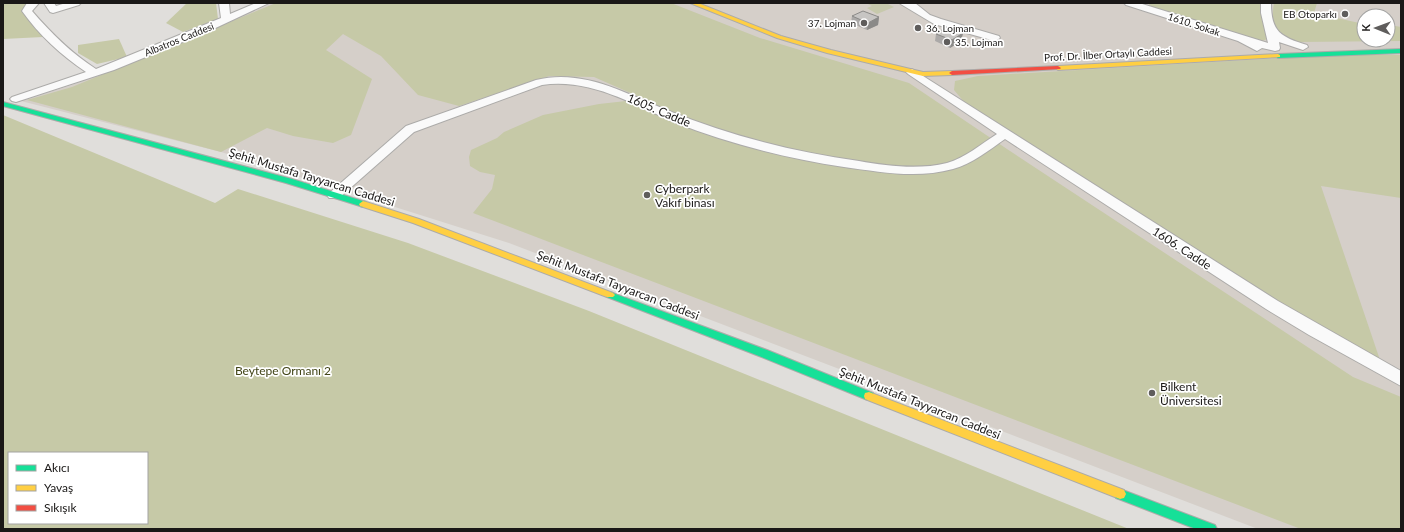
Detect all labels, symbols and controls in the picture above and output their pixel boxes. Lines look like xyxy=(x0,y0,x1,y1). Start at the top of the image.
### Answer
place label: EB Otoparkı xyxy=(1283,8,1337,20)
north arrow xyxy=(1356,8,1396,48)
marker: EB Otoparkı xyxy=(1340,9,1350,19)
street label: 1610. Sokak xyxy=(1166,10,1223,38)
place label: 37. Lojman xyxy=(808,17,856,29)
marker: 37. Lojman xyxy=(859,18,869,28)
street label: Albatros Caddesi xyxy=(142,20,216,58)
place label: 36. Lojman xyxy=(926,22,974,34)
marker: 36. Lojman xyxy=(913,23,923,33)
text: K xyxy=(1359,23,1372,32)
place label: 35. Lojman xyxy=(955,36,1003,48)
marker: 35. Lojman xyxy=(942,37,952,47)
street label: Prof. Dr. İlber Ortaylı Caddesi xyxy=(1044,45,1172,63)
street label: 1605. Cadde xyxy=(625,90,693,130)
street label: Şehit Mustafa Tayyarcan Caddesi xyxy=(227,145,397,209)
place label: Cyberpark Vakıf binası xyxy=(655,181,715,210)
marker: Cyberpark Vakıf binası xyxy=(642,190,652,200)
street label: 1606. Cadde xyxy=(1150,223,1214,273)
street label: Şehit Mustafa Tayyarcan Caddesi xyxy=(535,247,701,323)
park label: Beytepe Ormanı 2 xyxy=(235,363,331,378)
street label: Şehit Mustafa Tayyarcan Caddesi xyxy=(837,364,1003,442)
place label: Bilkent Üniversitesi xyxy=(1160,379,1222,408)
marker: Bilkent Üniversitesi xyxy=(1147,388,1157,398)
legend xyxy=(8,452,148,524)
text: Akıcı xyxy=(44,460,70,475)
text: Yavaş xyxy=(44,480,73,495)
text: Sıkışık xyxy=(44,500,77,515)

